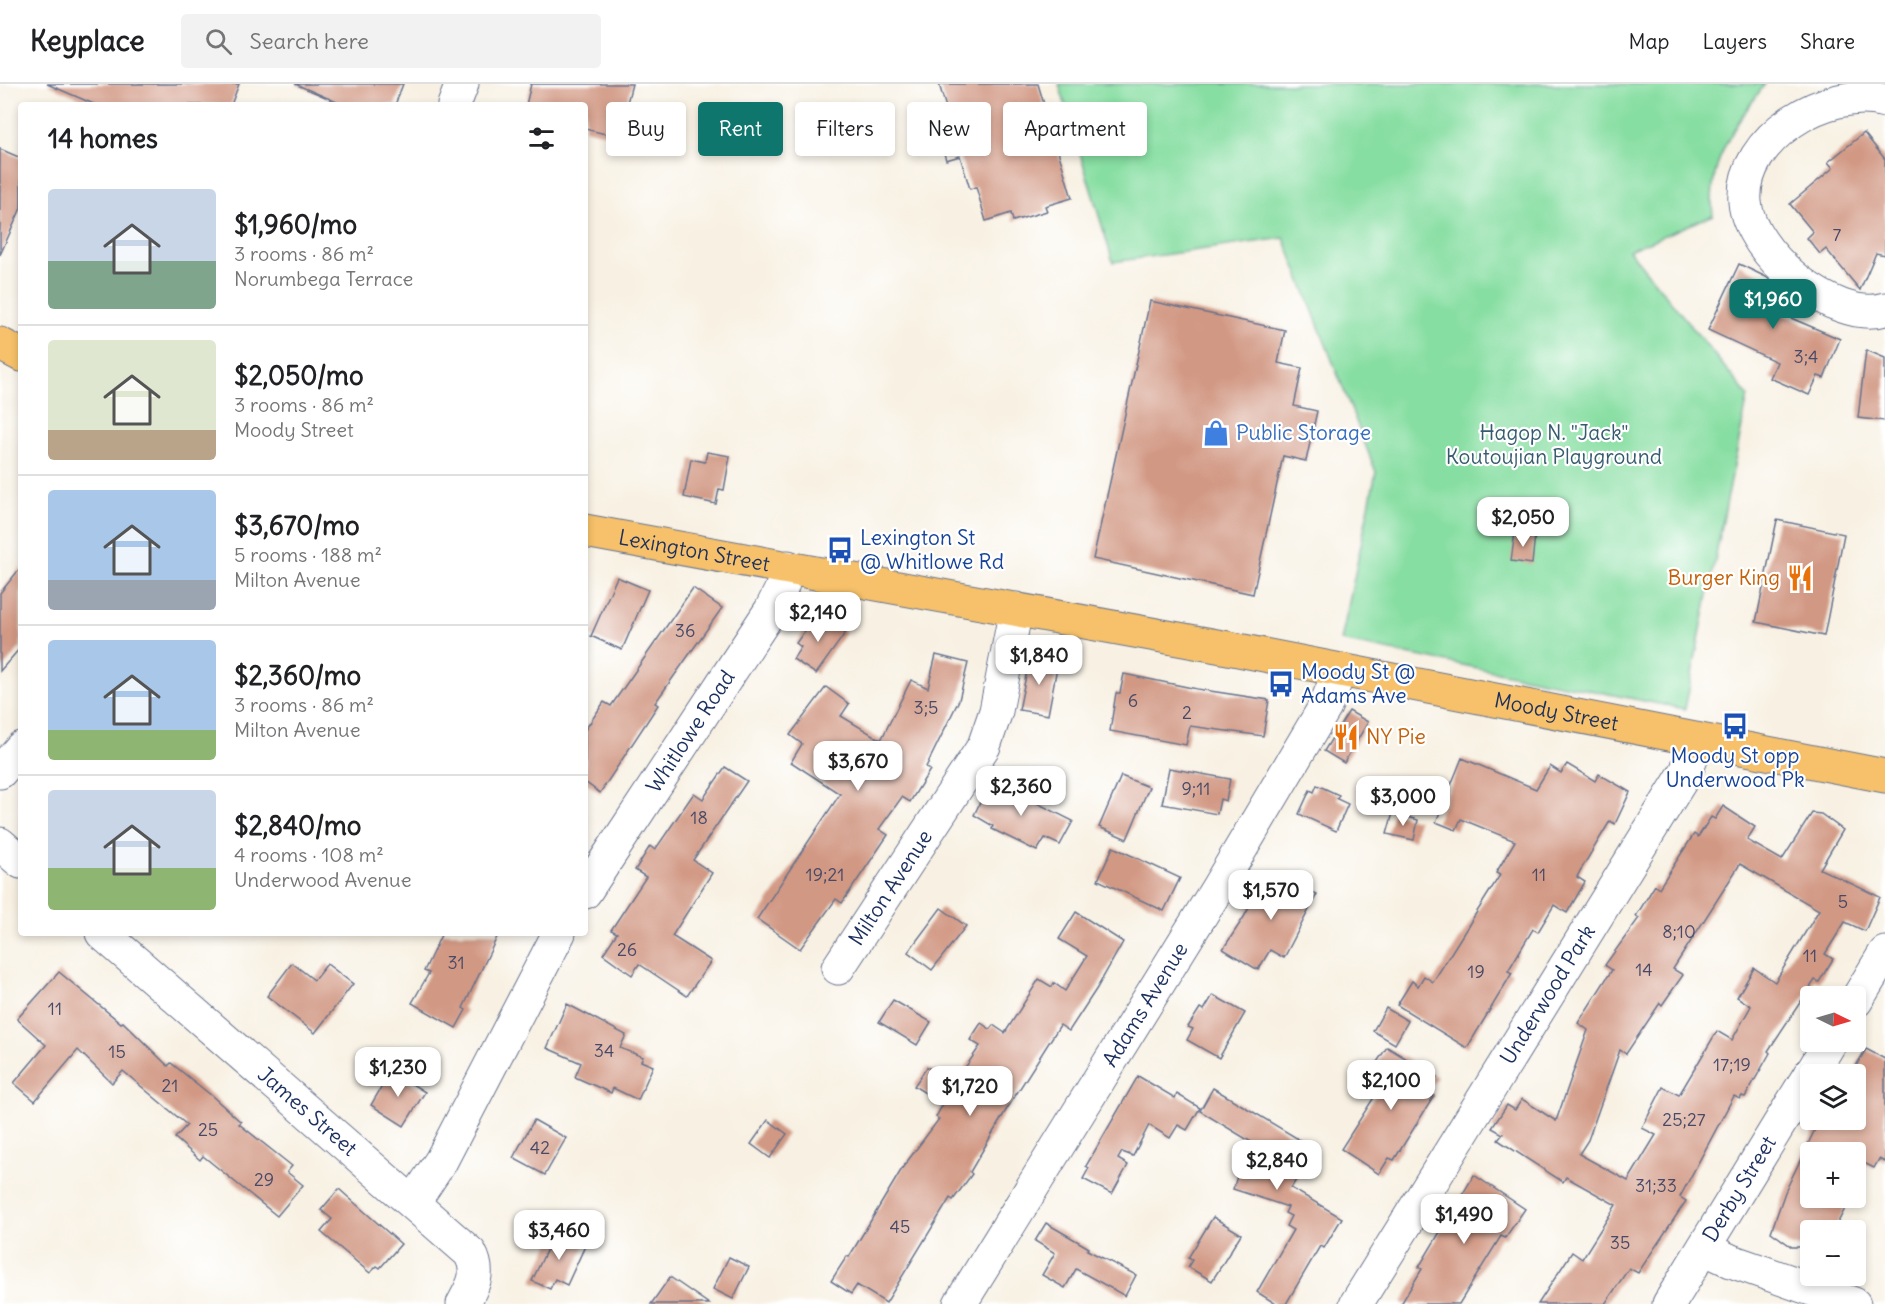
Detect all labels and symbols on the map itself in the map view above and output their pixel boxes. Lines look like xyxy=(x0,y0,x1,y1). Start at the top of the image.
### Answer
house number: 7 xyxy=(1833,223,1842,246)
pin: $1,960 xyxy=(1724,279,1822,330)
house number: 3;4 xyxy=(1794,345,1818,368)
shop icon: Public Storage xyxy=(1201,418,1231,448)
place label: Public Storage xyxy=(1236,419,1371,446)
park label: Hagop N. "Jack" Koutoujian Playground xyxy=(1446,419,1662,470)
pin: $2,050 xyxy=(1474,497,1572,548)
street label: Lexington Street xyxy=(617,523,772,577)
place label: Lexington St @ Whitlowe Rd xyxy=(860,524,1004,575)
bus stop icon: Lexington St @ Whitlowe Rd xyxy=(825,535,855,565)
restaurant icon: Burger King xyxy=(1785,563,1815,593)
place label: Burger King xyxy=(1667,564,1780,591)
pin: $2,140 xyxy=(769,592,867,643)
house number: 36 xyxy=(675,619,695,642)
pin: $1,840 xyxy=(990,635,1088,686)
place label: Moody St @ Adams Ave xyxy=(1301,658,1415,709)
street label: Whitlowe Road xyxy=(640,665,741,798)
bus stop icon: Moody St @ Adams Ave xyxy=(1266,669,1296,699)
street label: Moody Street xyxy=(1492,686,1621,737)
house number: 6 xyxy=(1128,689,1138,712)
house number: 3;5 xyxy=(914,696,938,719)
house number: 2 xyxy=(1182,701,1192,724)
bus stop icon: Moody St opp Underwood Pk xyxy=(1720,711,1750,741)
restaurant icon: NY Pie xyxy=(1331,722,1361,752)
place label: NY Pie xyxy=(1366,723,1426,750)
pin: $3,670 xyxy=(809,741,907,792)
place label: Moody St opp Underwood Pk xyxy=(1665,742,1805,793)
pin: $2,360 xyxy=(972,766,1070,817)
pin: $3,000 xyxy=(1354,776,1452,827)
house number: 9;11 xyxy=(1182,777,1211,800)
house number: 18 xyxy=(690,806,708,829)
street label: Milton Avenue xyxy=(843,825,938,950)
house number: 19;21 xyxy=(806,863,844,886)
house number: 11 xyxy=(1532,863,1546,886)
pin: $1,570 xyxy=(1222,870,1320,921)
house number: 5 xyxy=(1838,890,1848,913)
street label: Underwood Park xyxy=(1494,920,1601,1069)
house number: 8;10 xyxy=(1662,920,1696,943)
street label: Adams Avenue xyxy=(1096,937,1194,1072)
house number: 26 xyxy=(617,938,637,961)
house number: 11 xyxy=(1803,944,1817,967)
house number: 31 xyxy=(447,951,465,974)
house number: 14 xyxy=(1635,958,1653,981)
house number: 19 xyxy=(1467,960,1485,983)
north arrow xyxy=(1800,986,1866,1052)
house number: 11 xyxy=(48,997,62,1020)
house number: 34 xyxy=(594,1039,614,1062)
house number: 15 xyxy=(108,1040,126,1063)
pin: $1,230 xyxy=(349,1047,447,1098)
house number: 17;19 xyxy=(1713,1053,1751,1076)
pin: $2,100 xyxy=(1342,1060,1440,1111)
street label: James Street xyxy=(252,1061,363,1162)
pin: $1,720 xyxy=(921,1066,1019,1117)
house number: 21 xyxy=(161,1074,179,1097)
house number: 25;27 xyxy=(1662,1108,1706,1131)
house number: 25 xyxy=(198,1118,218,1141)
street label: Derby Street xyxy=(1696,1131,1782,1247)
house number: 42 xyxy=(530,1136,550,1159)
pin: $2,840 xyxy=(1228,1140,1326,1191)
house number: 29 xyxy=(254,1168,274,1191)
house number: 31;33 xyxy=(1635,1174,1677,1197)
pin: $1,490 xyxy=(1415,1194,1513,1245)
pin: $3,460 xyxy=(510,1210,608,1261)
house number: 45 xyxy=(890,1215,910,1238)
house number: 35 xyxy=(1610,1231,1630,1254)

